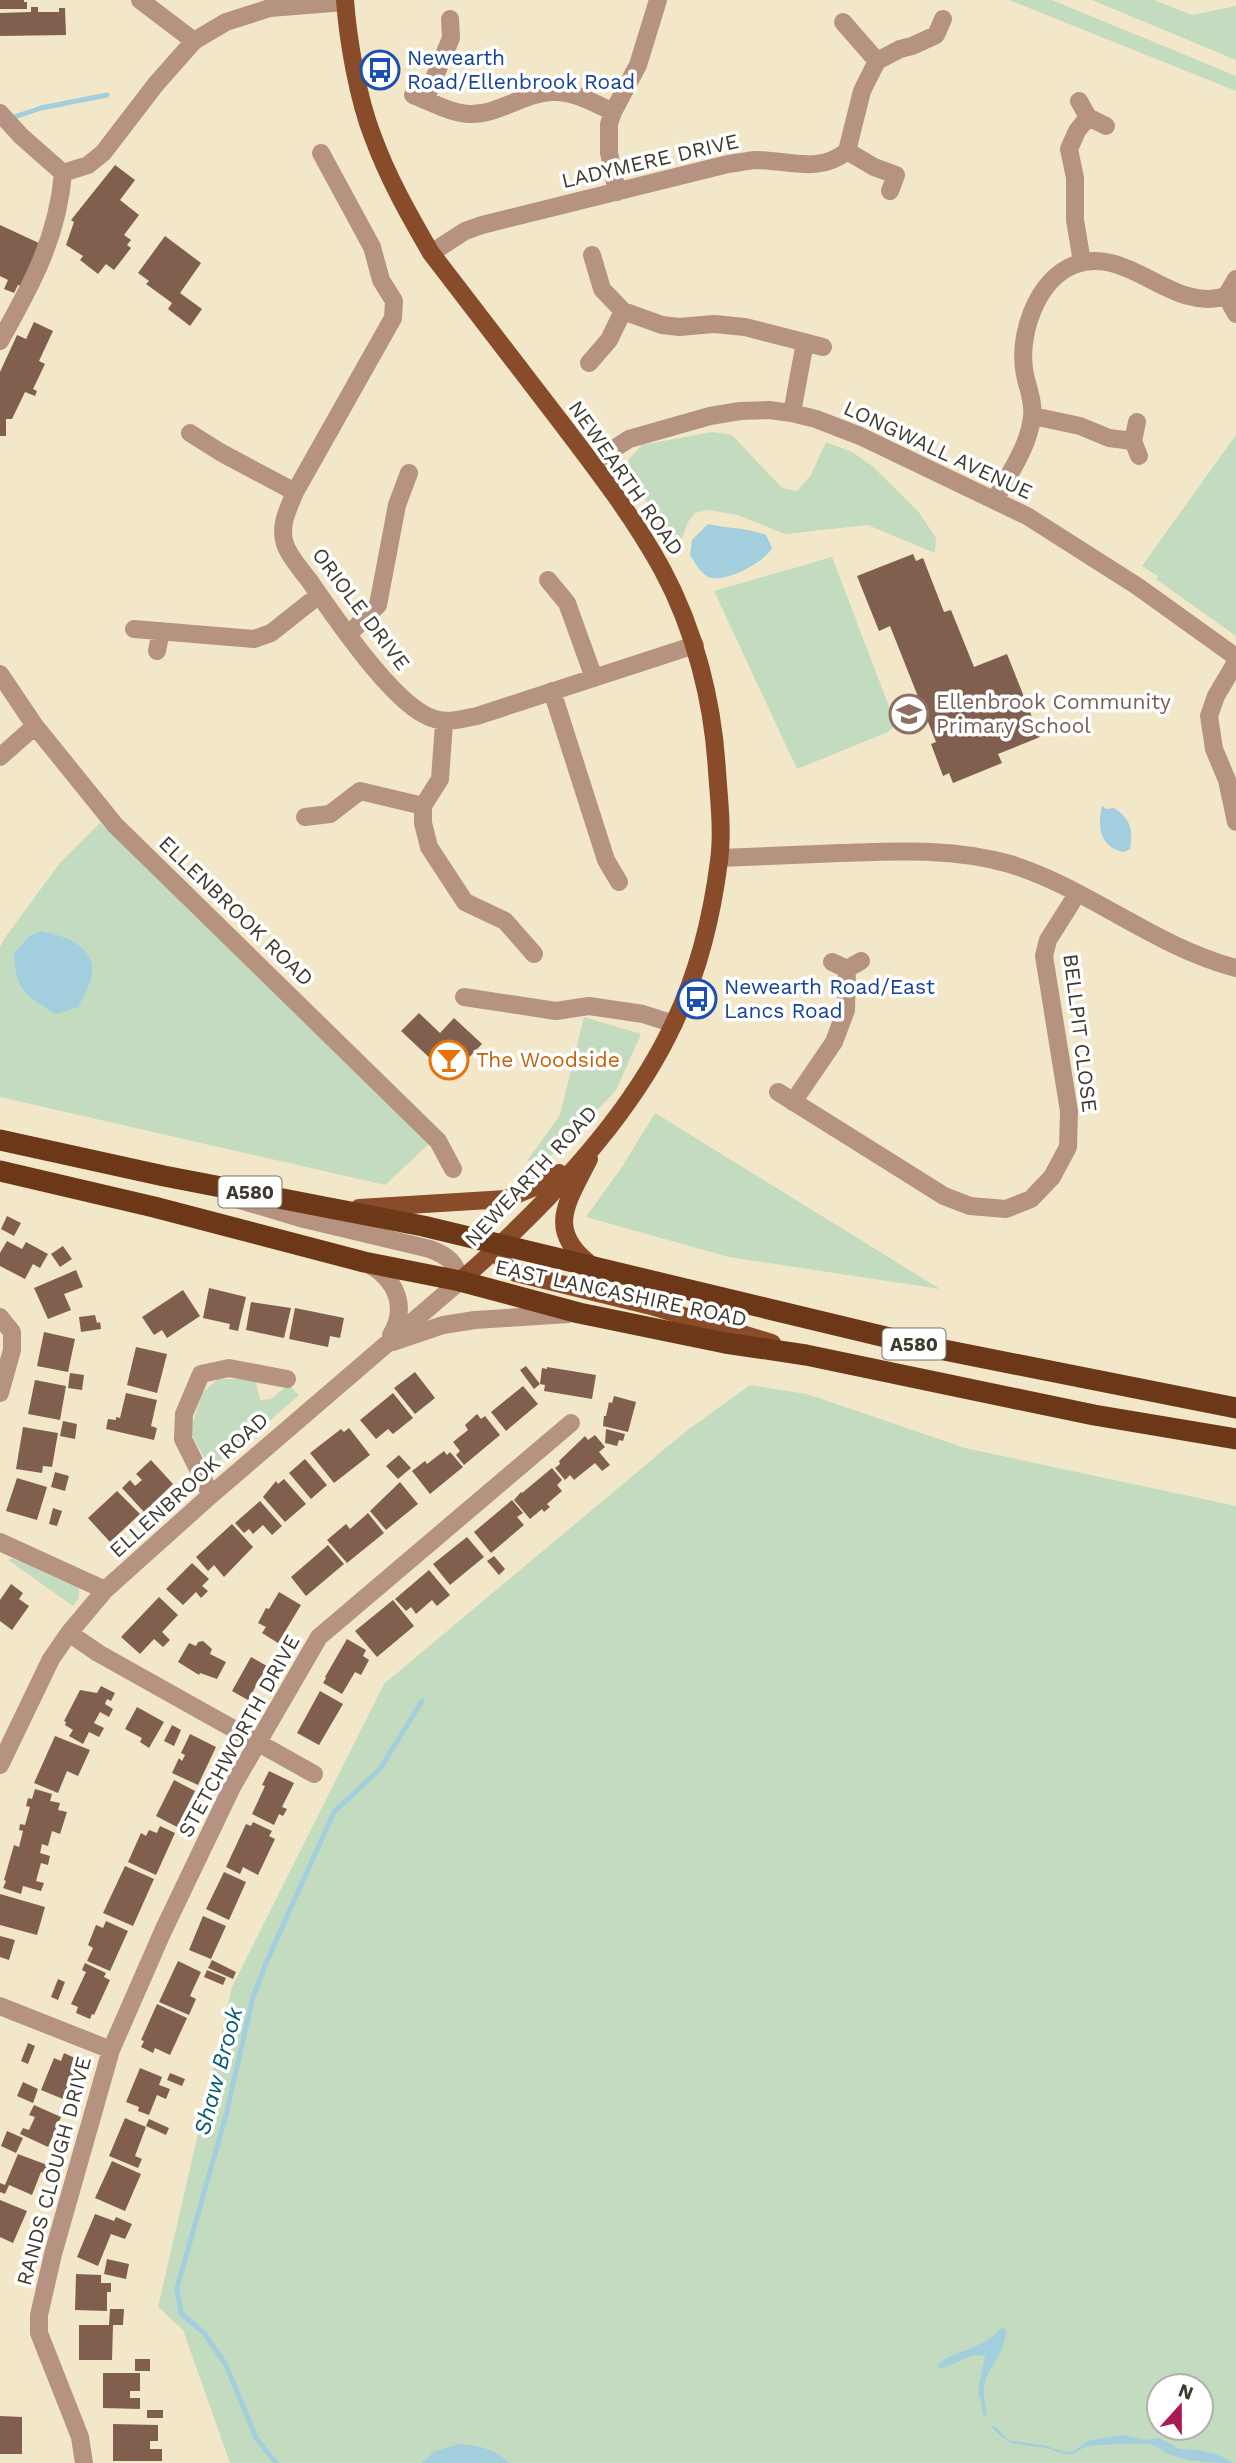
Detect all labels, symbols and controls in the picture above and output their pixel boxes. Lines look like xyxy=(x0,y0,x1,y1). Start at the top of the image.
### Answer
place label: Newearth Road/Ellenbrook Road xyxy=(407,45,635,94)
bus stop icon: Newearth Road/Ellenbrook Road xyxy=(359,49,401,91)
street label: LADYMERE DRIVE xyxy=(559,128,741,193)
street label: LONGWALL AVENUE xyxy=(840,395,1037,504)
street label: NEWEARTH ROAD xyxy=(564,396,689,560)
street label: ORIOLE DRIVE xyxy=(307,542,416,675)
place label: Ellenbrook Community Primary School xyxy=(936,689,1171,738)
school or university icon: Ellenbrook Community Primary School xyxy=(888,693,930,735)
street label: ELLENBROOK ROAD xyxy=(154,830,319,991)
street label: BELLPIT CLOSE xyxy=(1058,952,1103,1114)
place label: Newearth Road/East Lancs Road xyxy=(724,974,935,1023)
bus stop icon: Newearth Road/East Lancs Road xyxy=(676,978,718,1020)
bar icon: The Woodside xyxy=(428,1039,470,1081)
place label: The Woodside xyxy=(476,1047,620,1072)
street label: NEWEARTH ROAD xyxy=(459,1100,602,1251)
road number: A580 xyxy=(218,1176,282,1208)
street label: EAST LANCASHIRE ROAD xyxy=(493,1254,749,1331)
road number: A580 xyxy=(883,1328,946,1360)
street label: ELLENBROOK ROAD xyxy=(104,1407,273,1563)
street label: STETCHWORTH DRIVE xyxy=(172,1630,305,1841)
water label: Shaw Brook xyxy=(188,2003,249,2138)
street label: RANDS CLOUGH DRIVE xyxy=(11,2054,96,2288)
north arrow xyxy=(1145,2372,1215,2442)
text: N xyxy=(1175,2378,1197,2405)

